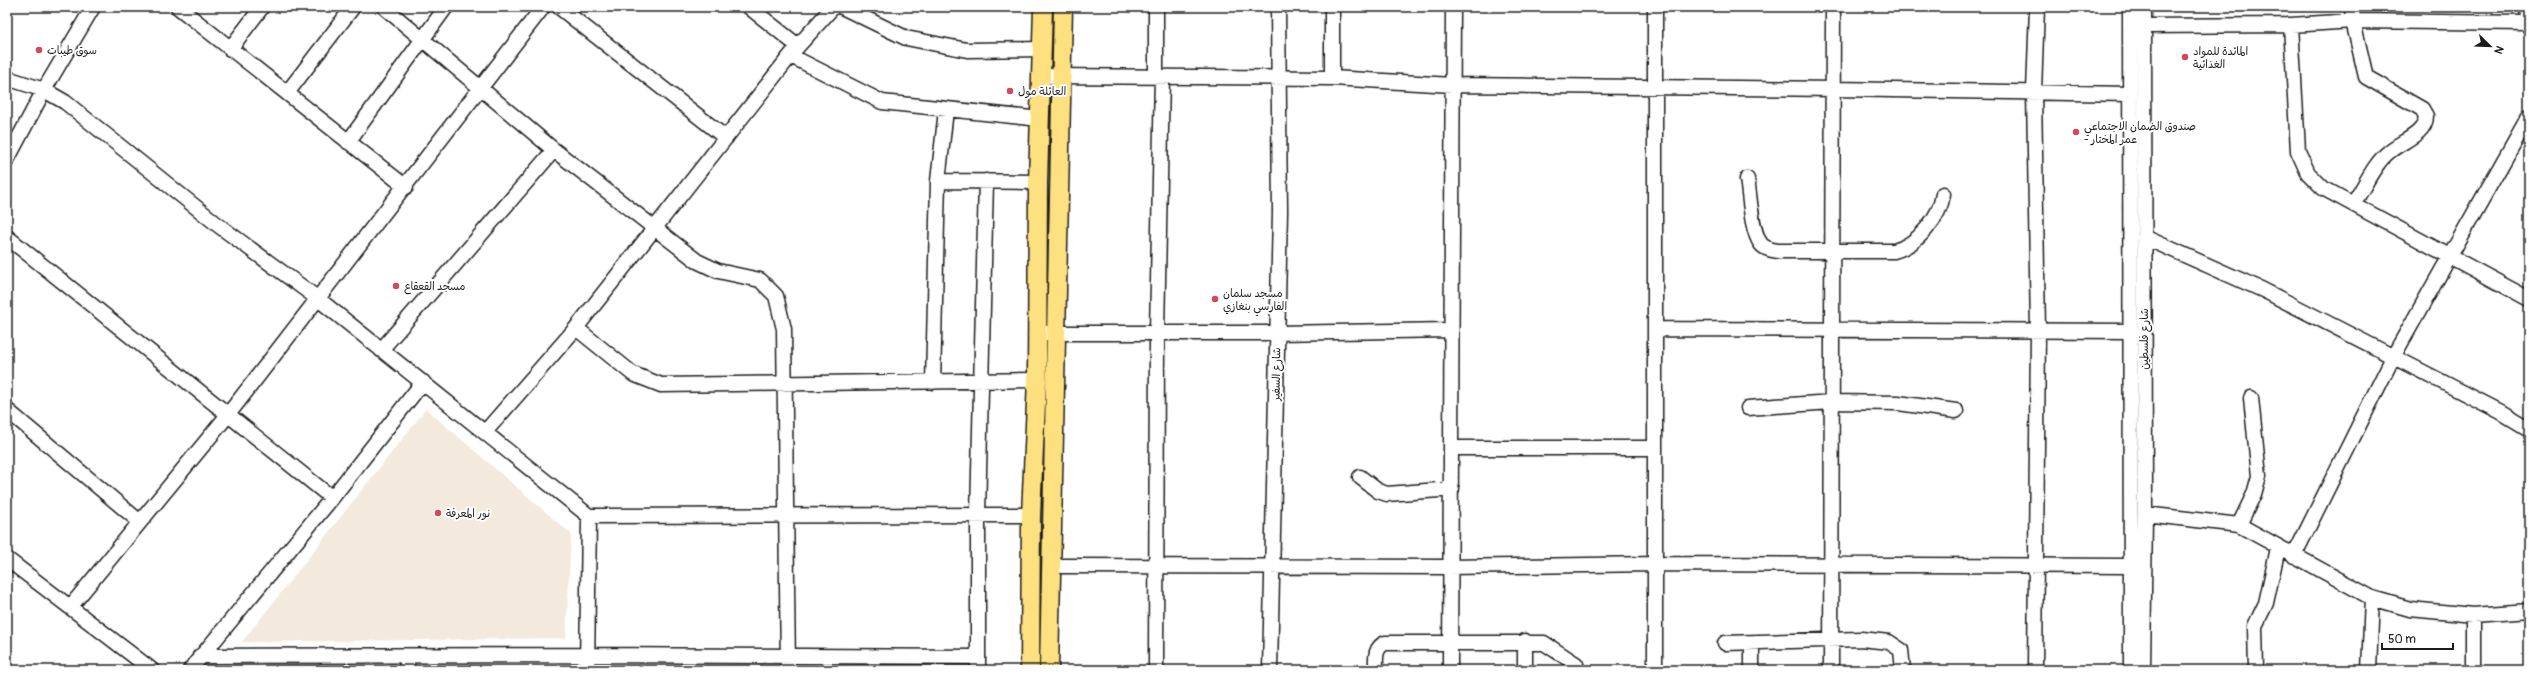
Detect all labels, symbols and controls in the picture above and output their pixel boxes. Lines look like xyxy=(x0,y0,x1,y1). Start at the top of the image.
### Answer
north arrow xyxy=(2470,26,2510,66)
place label: سوق طيبات xyxy=(47,44,97,58)
text: N xyxy=(2491,44,2506,56)
marker: سوق طيبات xyxy=(34,45,44,55)
place label: المائدة للمواد الغذائية xyxy=(2193,45,2248,71)
marker: المائدة للمواد الغذائية xyxy=(2180,52,2190,62)
place label: العائلة مول xyxy=(1018,85,1066,99)
marker: العائلة مول xyxy=(1005,86,1015,96)
place label: صندوق الضمان الاجتماعي - عمر المختار xyxy=(2084,120,2196,146)
marker: صندوق الضمان الاجتماعي - عمر المختار xyxy=(2071,127,2081,137)
place label: مسجد القعقاع xyxy=(404,280,465,295)
marker: مسجد القعقاع xyxy=(391,281,401,291)
place label: مسجد سلمان الفارسي بنغازي xyxy=(1223,287,1287,317)
marker: مسجد سلمان الفارسي بنغازي xyxy=(1210,294,1220,304)
street label: شارع فلسطين xyxy=(2138,308,2153,370)
street label: شارع السفير xyxy=(1270,347,1285,402)
place label: نور المعرفة xyxy=(446,507,490,521)
marker: نور المعرفة xyxy=(433,508,443,518)
scale bar xyxy=(2382,625,2453,651)
text: 50 m xyxy=(2388,632,2416,647)

